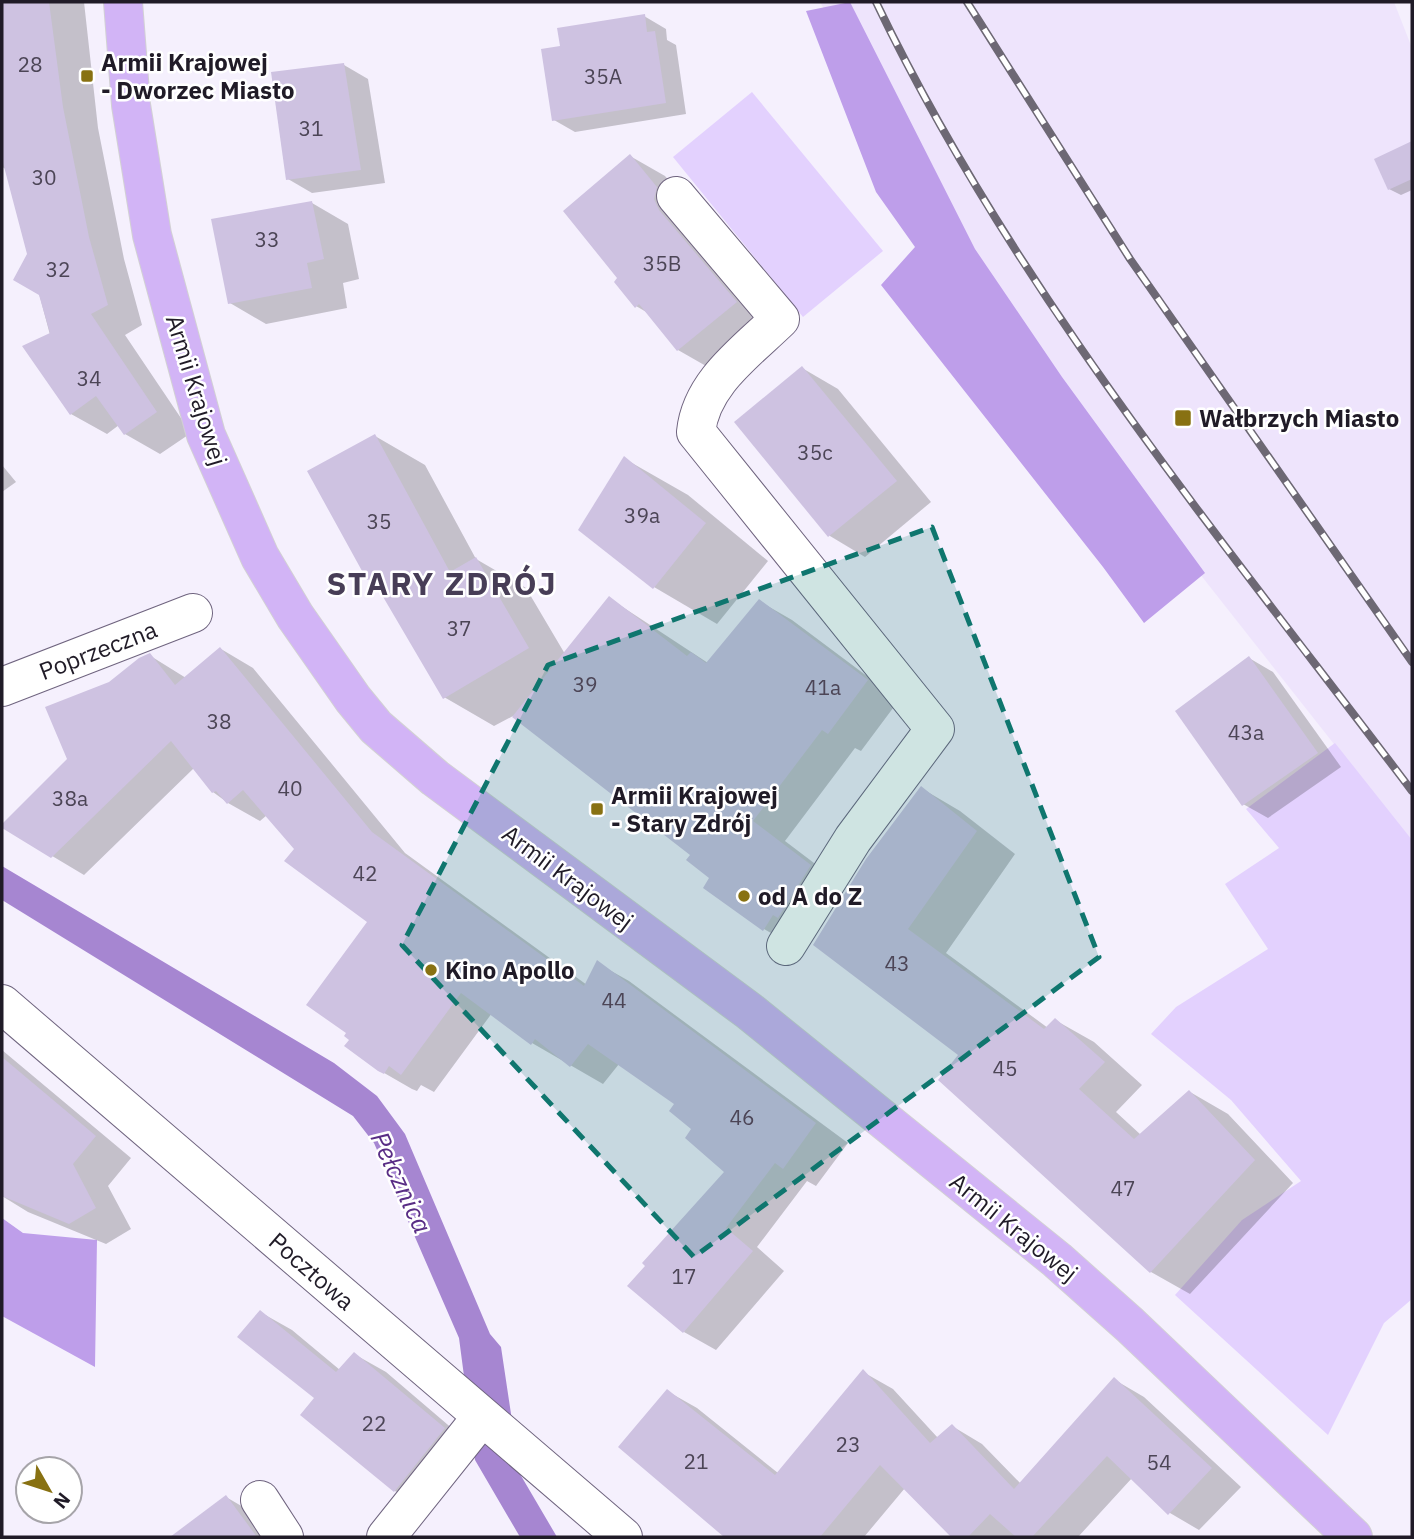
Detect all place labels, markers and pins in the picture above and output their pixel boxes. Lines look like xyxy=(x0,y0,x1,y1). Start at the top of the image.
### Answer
place label: Armii Krajowej - Dworzec Miasto xyxy=(101,46,295,106)
marker: Armii Krajowej - Dworzec Miasto xyxy=(79,68,95,84)
place label: Wałbrzych Miasto xyxy=(1199,402,1399,434)
marker: Wałbrzych Miasto xyxy=(1173,408,1193,428)
place label: Armii Krajowej - Stary Zdrój xyxy=(611,779,778,839)
marker: Armii Krajowej - Stary Zdrój xyxy=(589,801,605,817)
place label: od A do Z xyxy=(758,880,862,912)
marker: od A do Z xyxy=(736,888,752,904)
place label: Kino Apollo xyxy=(445,954,575,986)
marker: Kino Apollo xyxy=(423,962,439,978)

